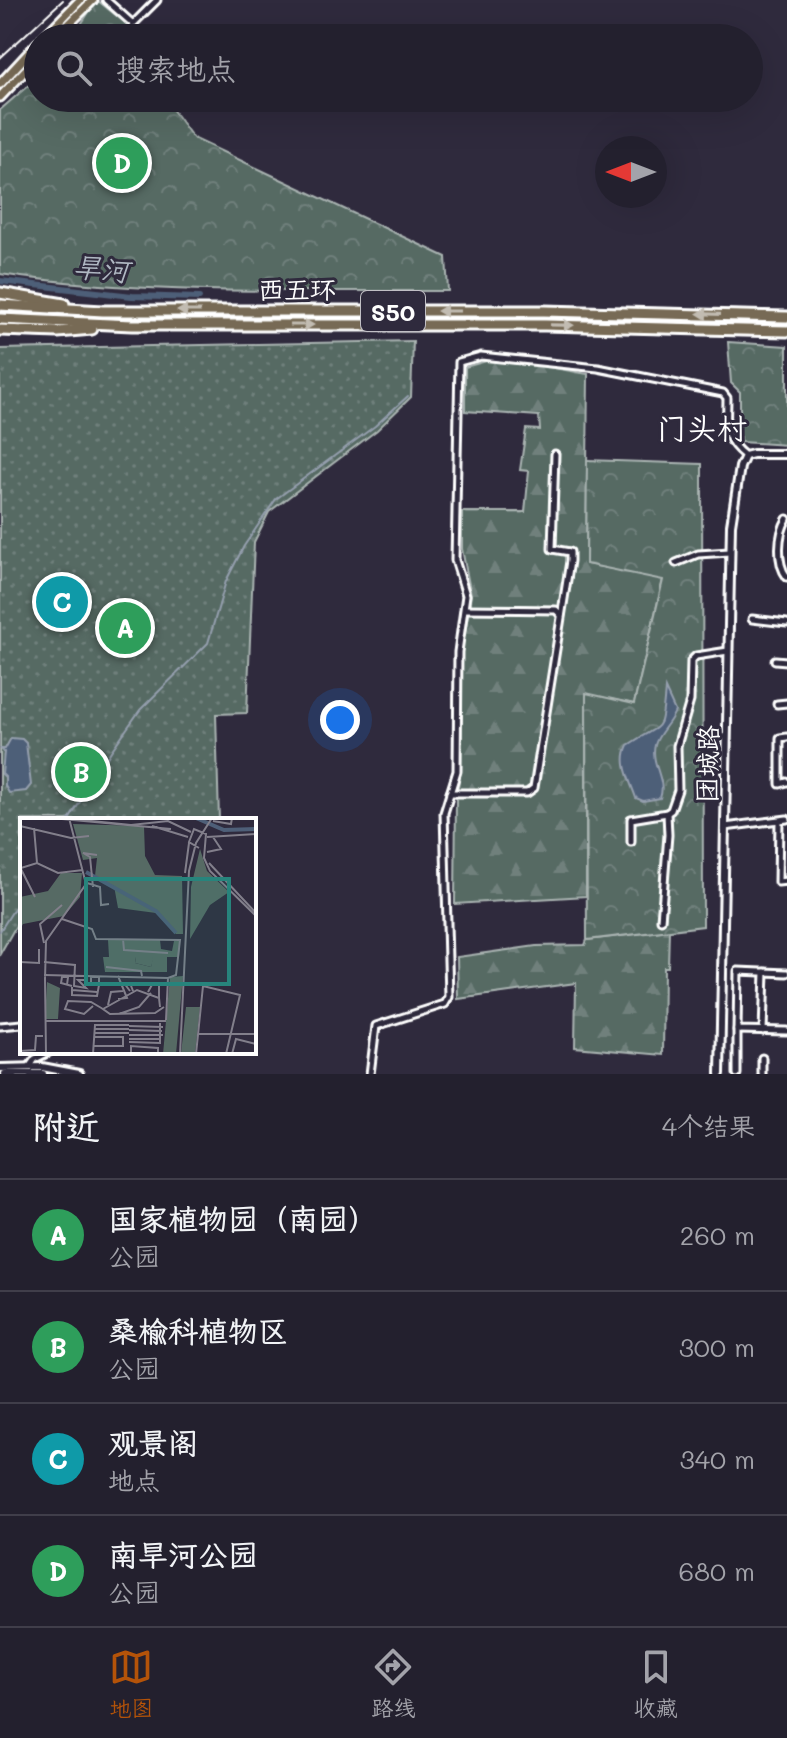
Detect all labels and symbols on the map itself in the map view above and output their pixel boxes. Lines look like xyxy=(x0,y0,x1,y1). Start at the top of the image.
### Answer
pin: D xyxy=(96,133,148,193)
north arrow xyxy=(595,136,667,208)
water label: 旱河 xyxy=(72,248,134,289)
street label: 西五环 xyxy=(258,272,336,306)
road number: S50 xyxy=(361,291,425,331)
one-way arrow xyxy=(176,305,201,317)
one-way arrow xyxy=(436,305,461,317)
one-way arrow xyxy=(696,308,721,321)
one-way arrow xyxy=(290,319,315,331)
one-way arrow xyxy=(550,319,575,332)
district label: 门头村 xyxy=(657,407,747,447)
pin: C xyxy=(36,572,88,632)
pin: A xyxy=(99,598,151,658)
your location xyxy=(320,700,360,740)
street label: 团城路 xyxy=(689,725,725,803)
pin: B xyxy=(55,742,107,802)
inset map xyxy=(20,818,256,1054)

